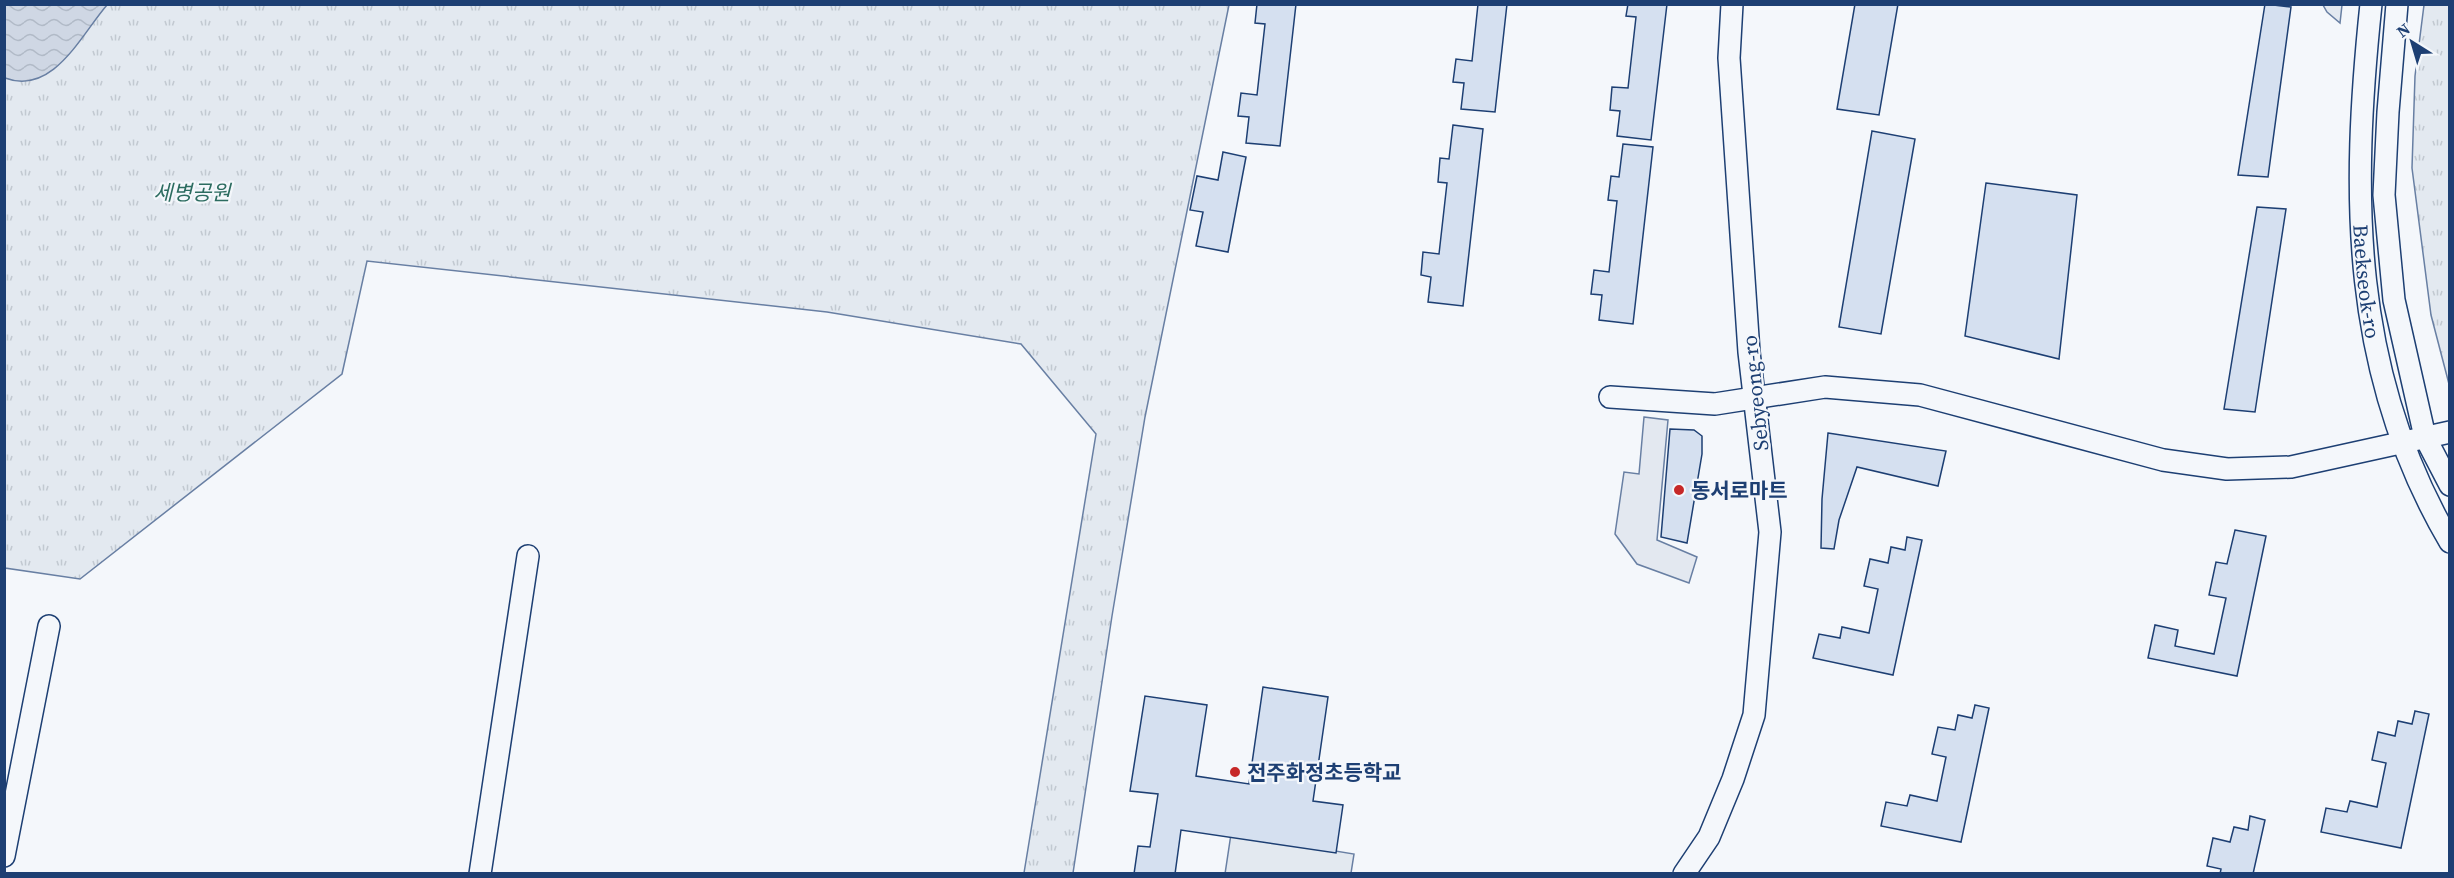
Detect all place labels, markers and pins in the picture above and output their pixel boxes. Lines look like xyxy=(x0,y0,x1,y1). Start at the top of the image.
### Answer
place label: 동서로마트 xyxy=(1691,476,1788,505)
marker: 동서로마트 xyxy=(1672,483,1686,497)
place label: 전주화정초등학교 xyxy=(1247,758,1402,787)
marker: 전주화정초등학교 xyxy=(1228,765,1242,779)

